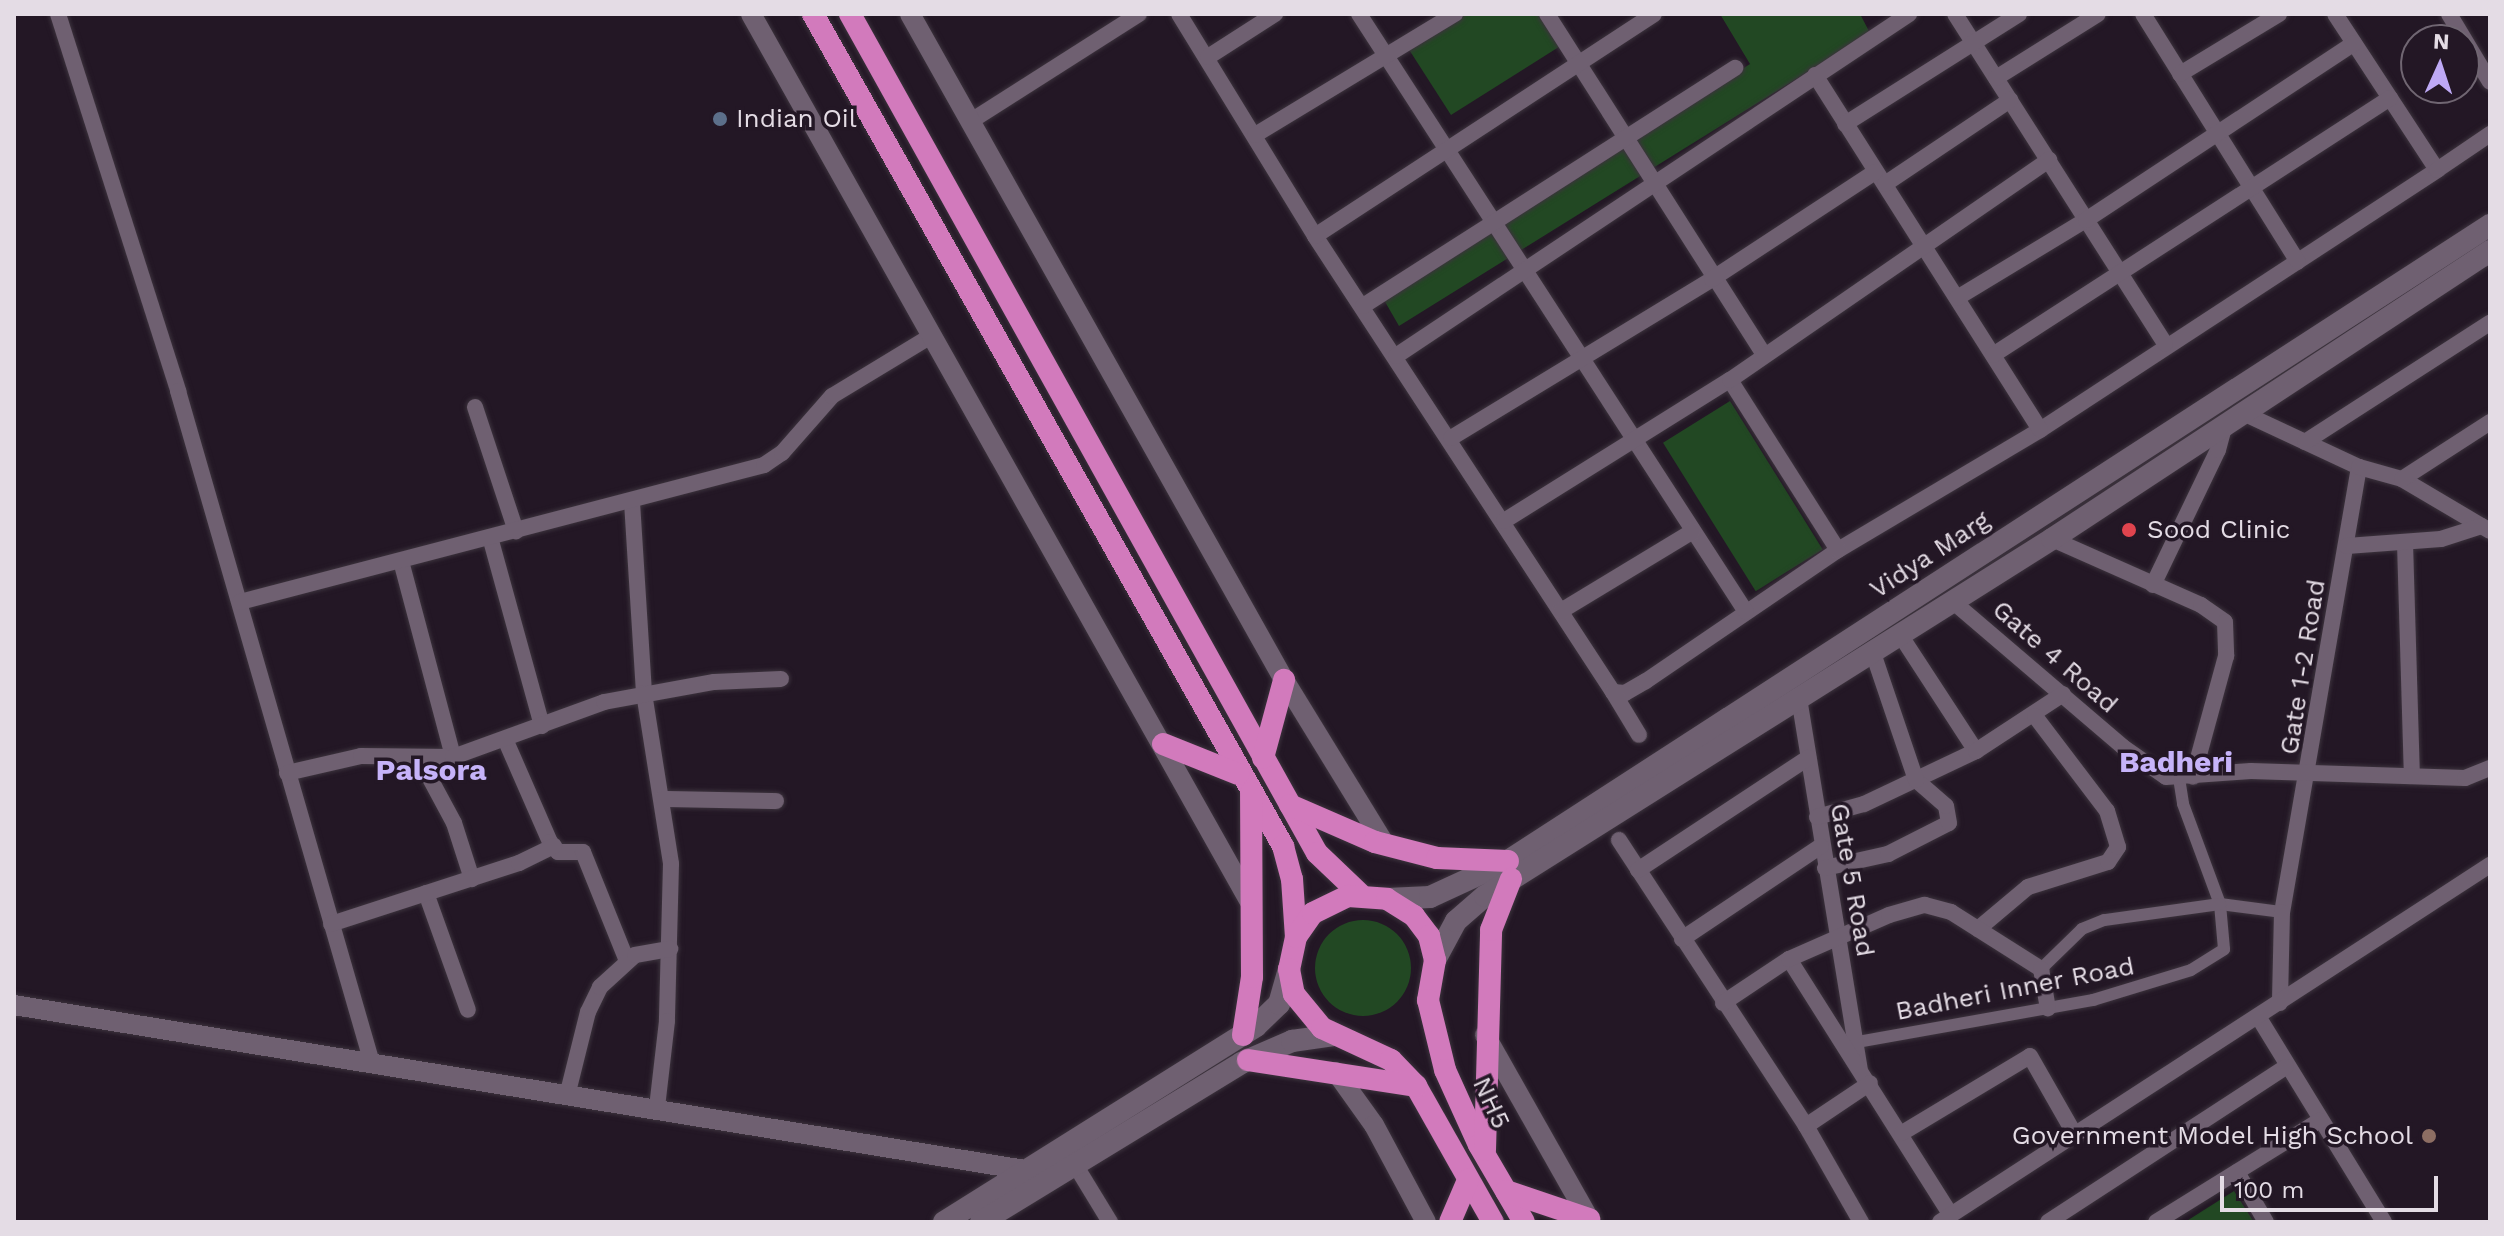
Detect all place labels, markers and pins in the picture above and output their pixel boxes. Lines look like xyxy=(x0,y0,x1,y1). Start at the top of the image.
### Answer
place label: Indian Oil xyxy=(736,103,857,135)
marker: Indian Oil xyxy=(711,110,729,128)
place label: Sood Clinic xyxy=(2147,514,2290,546)
marker: Sood Clinic xyxy=(2118,519,2140,541)
place label: Government Model High School xyxy=(2011,1120,2413,1152)
marker: Government Model High School xyxy=(2420,1127,2438,1145)

